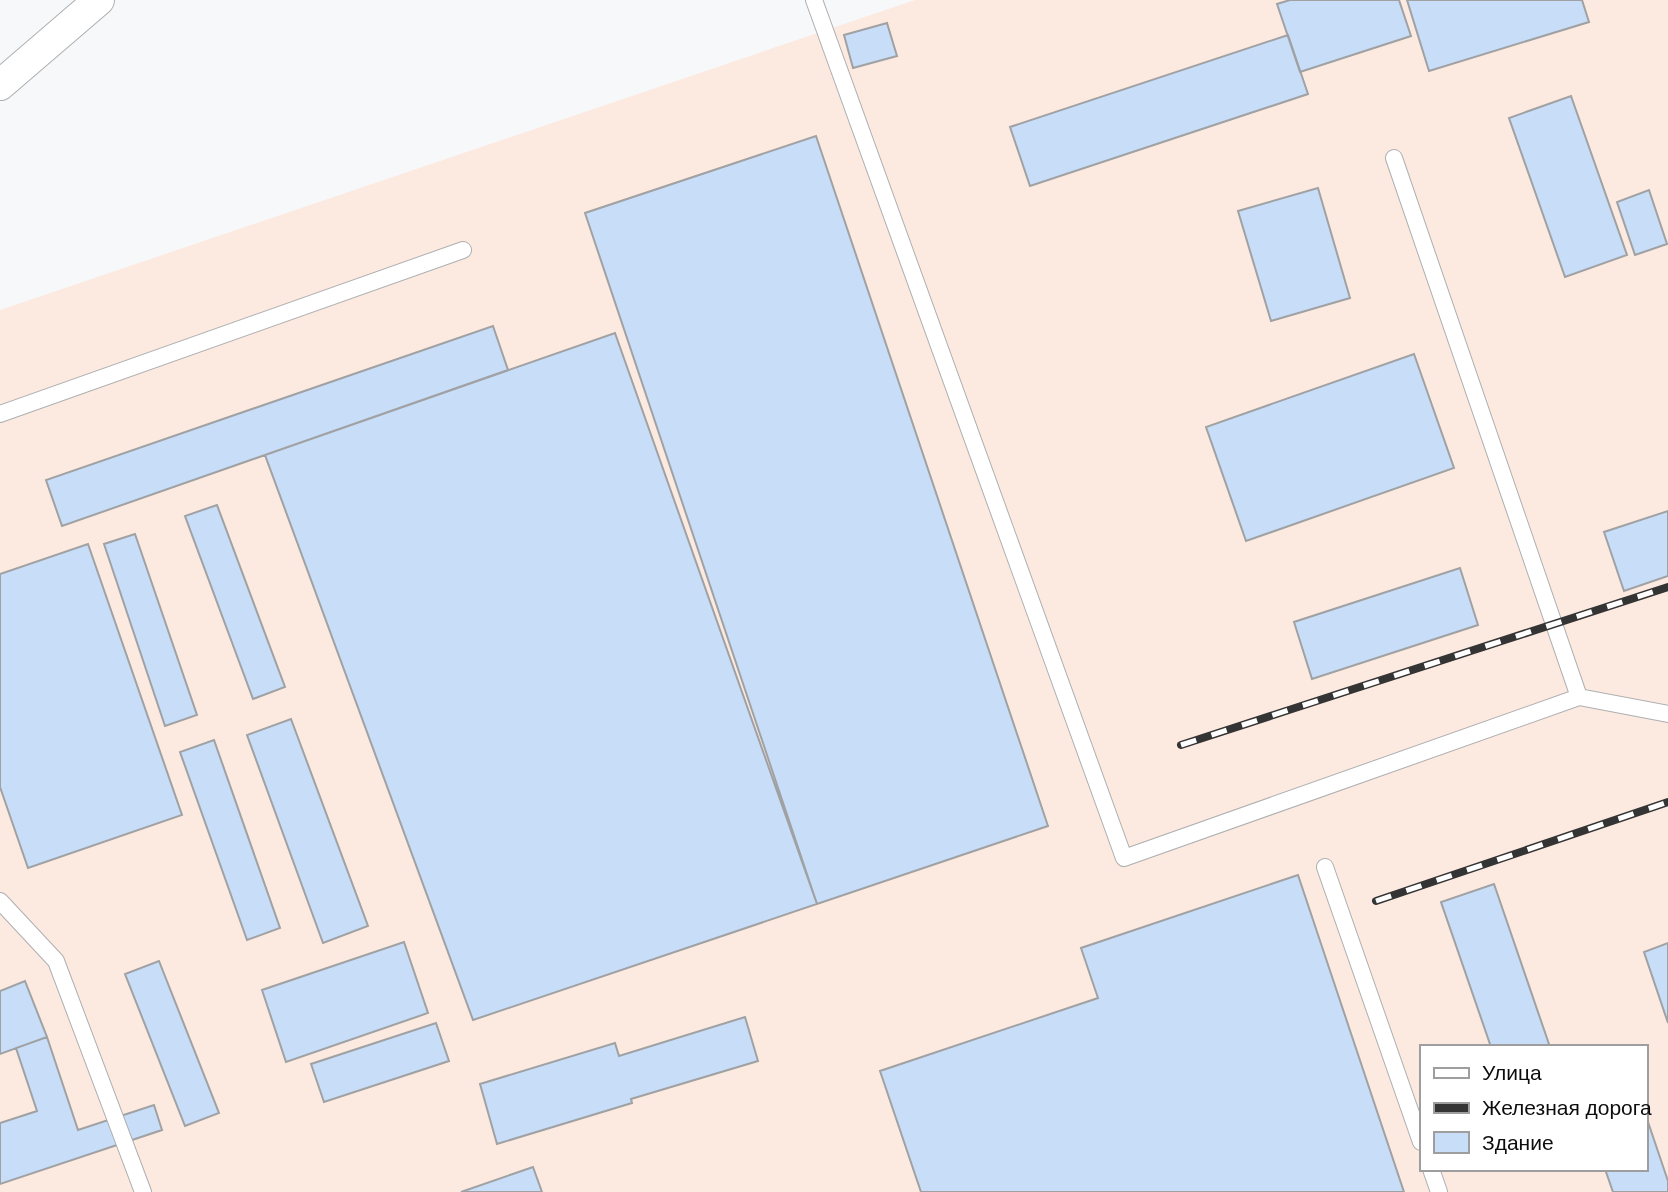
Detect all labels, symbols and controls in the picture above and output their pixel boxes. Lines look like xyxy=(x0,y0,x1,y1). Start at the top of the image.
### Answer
legend xyxy=(1420,1045,1647,1171)
text: Улица xyxy=(1482,1059,1542,1087)
text: Железная дорога xyxy=(1482,1094,1652,1122)
text: Здание xyxy=(1482,1129,1554,1157)

